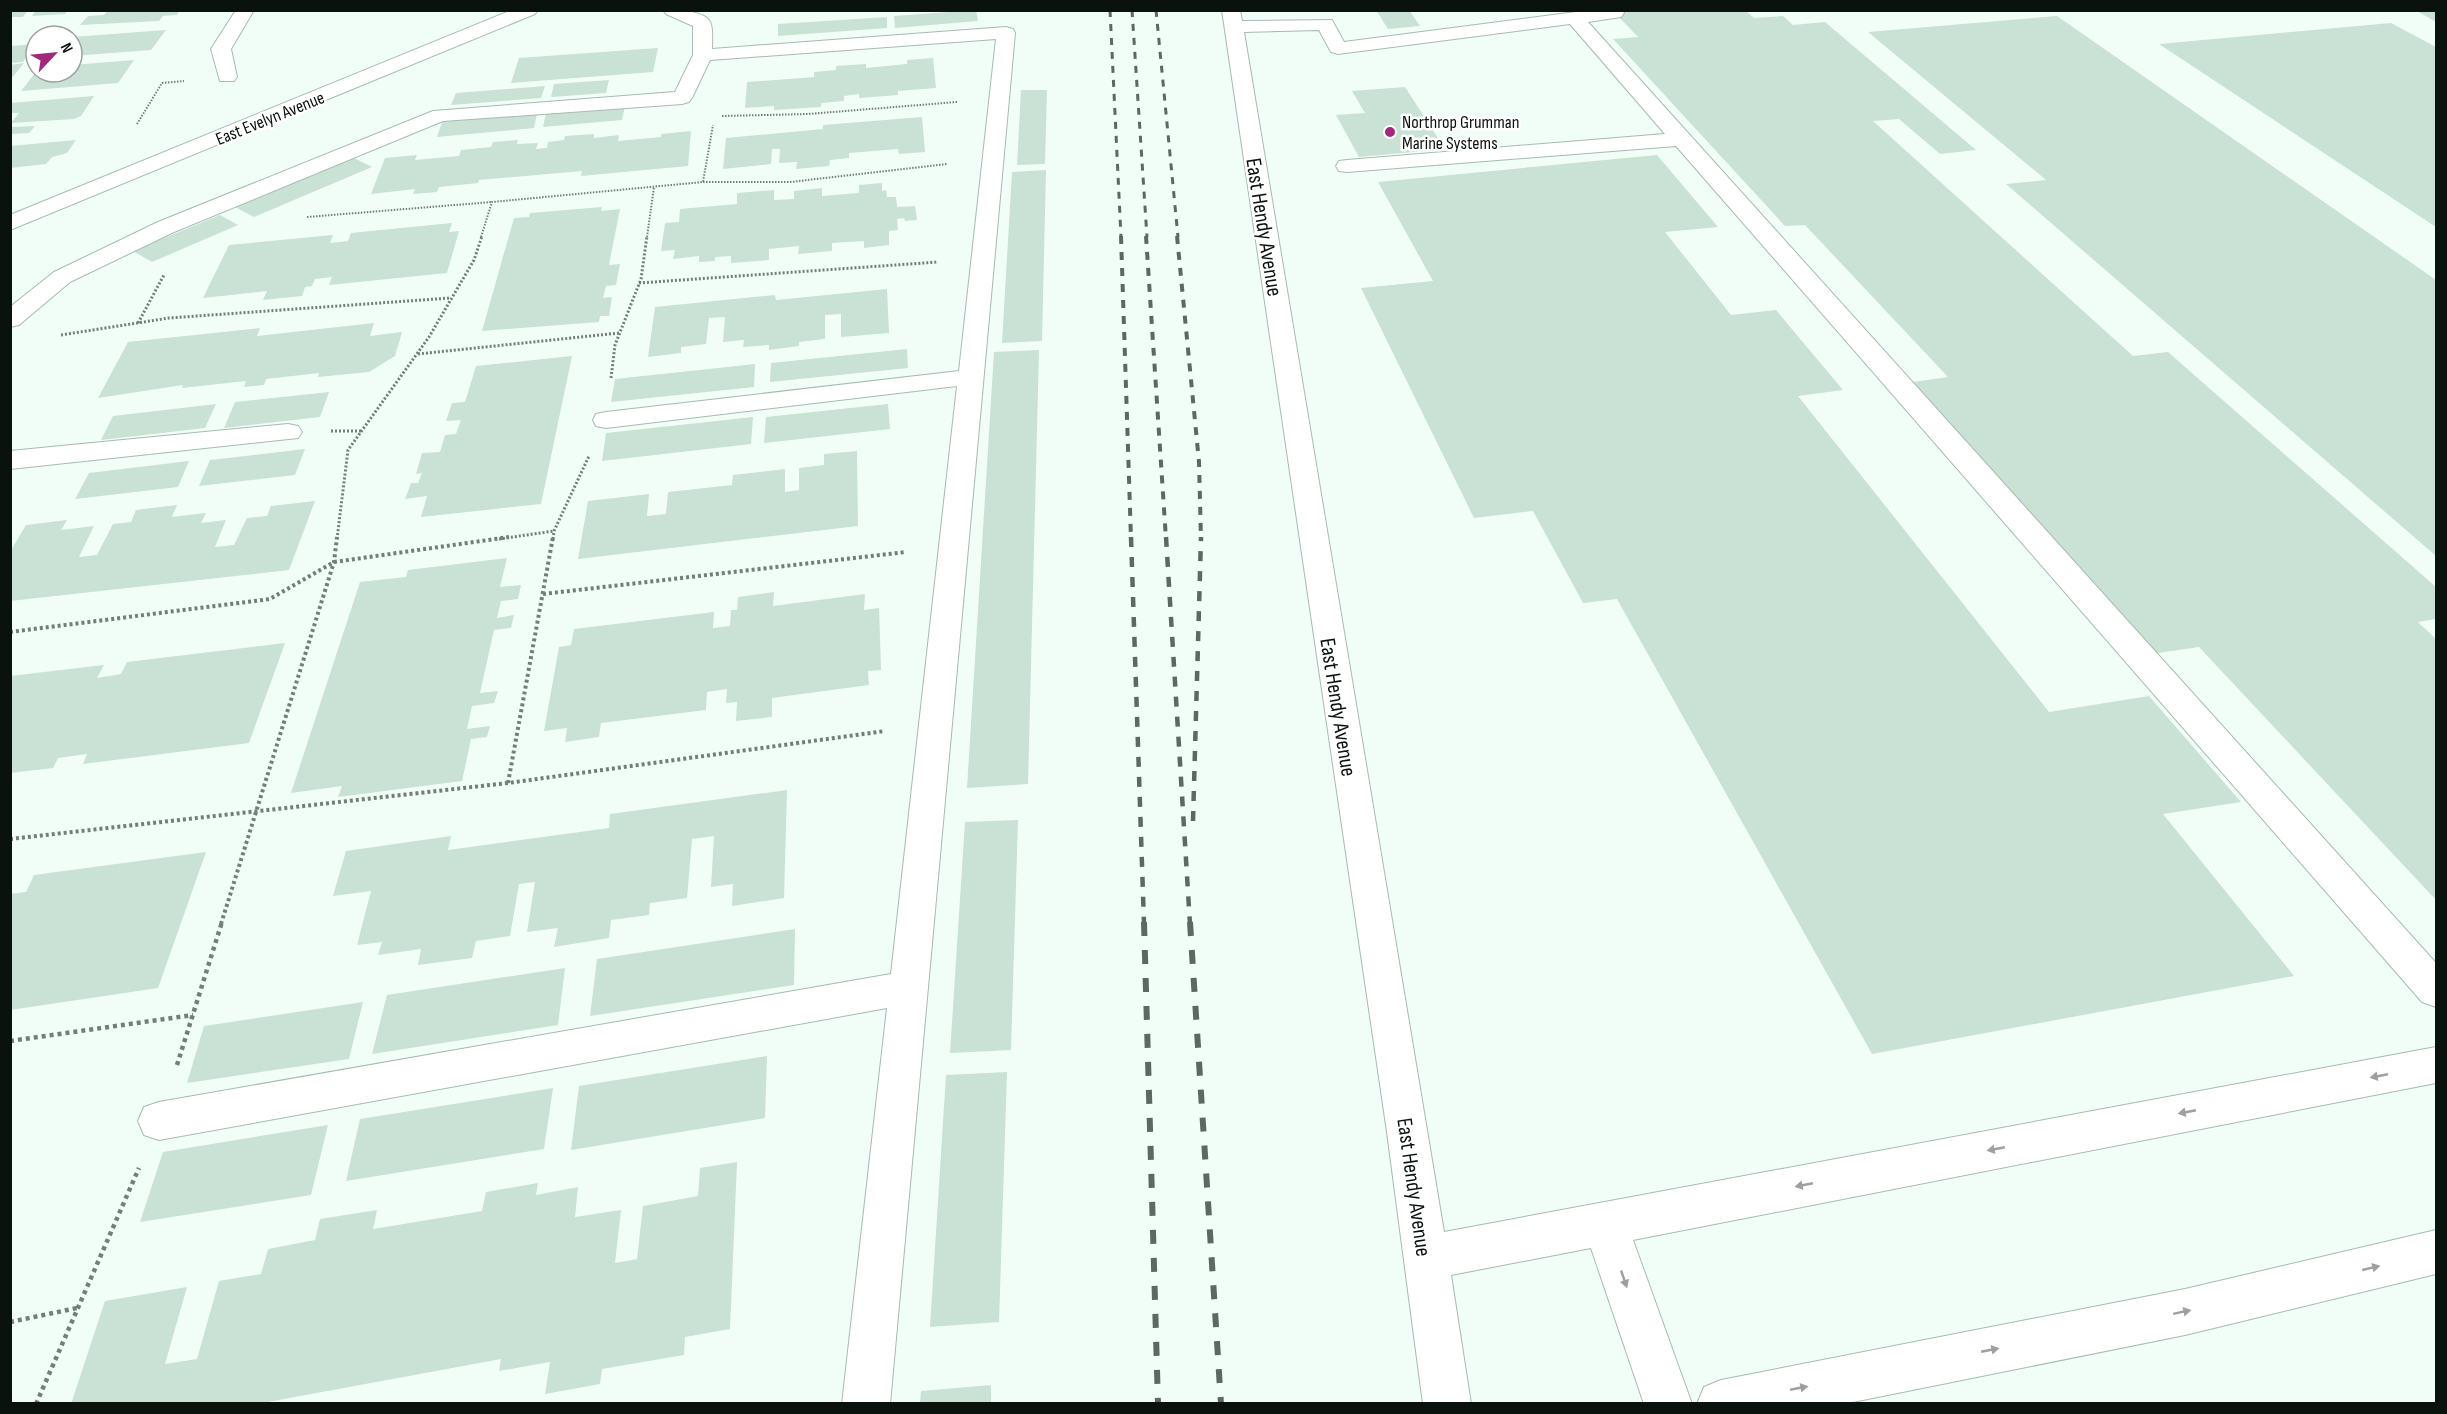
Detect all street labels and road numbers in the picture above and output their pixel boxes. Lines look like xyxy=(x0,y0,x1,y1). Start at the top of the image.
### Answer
street label: East Evelyn Avenue xyxy=(213,87,328,150)
street label: East Hendy Avenue xyxy=(1239,156,1288,298)
street label: East Hendy Avenue xyxy=(1313,636,1362,778)
street label: East Hendy Avenue xyxy=(1390,1116,1437,1258)

